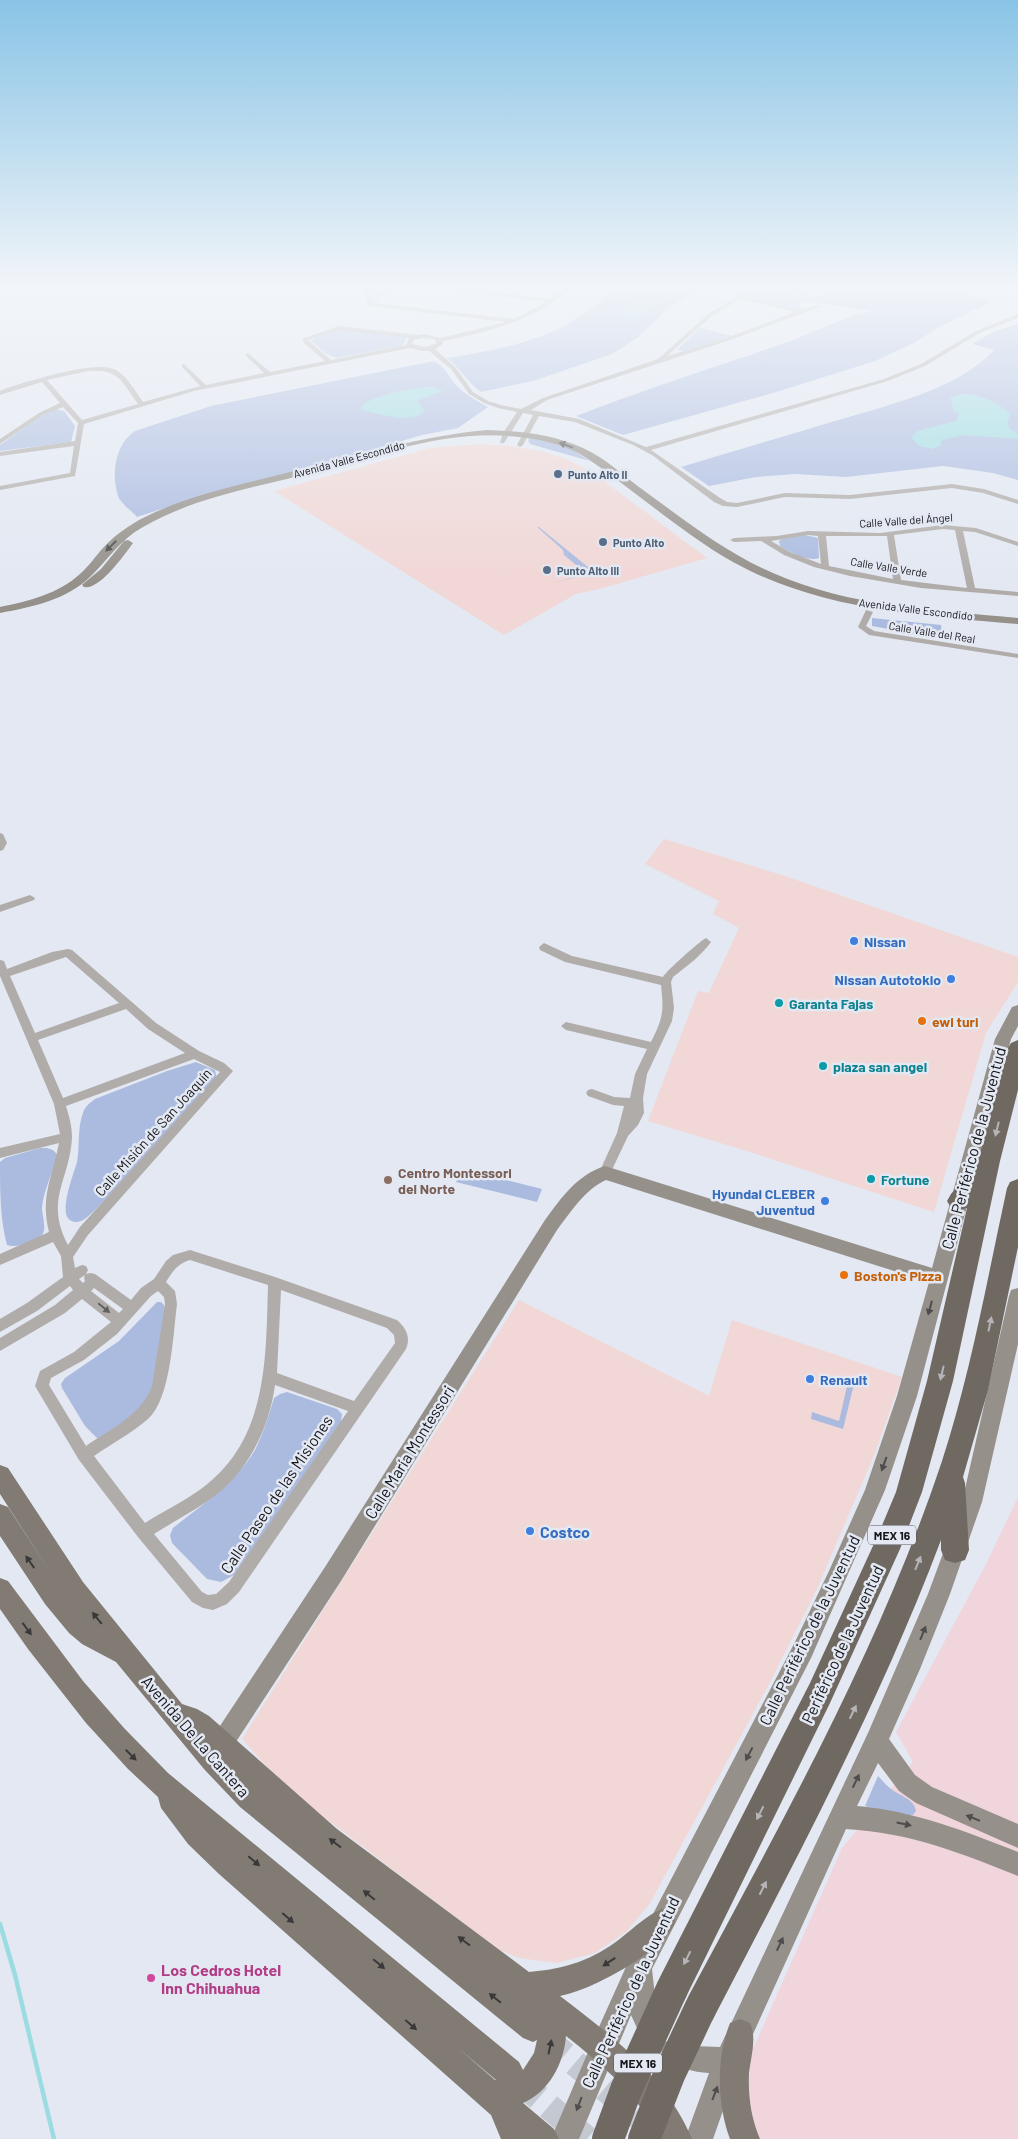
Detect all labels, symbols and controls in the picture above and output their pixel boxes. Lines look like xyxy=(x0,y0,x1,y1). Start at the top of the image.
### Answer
street label: Avenida Valle Escondido xyxy=(292,438,406,480)
one-way arrow xyxy=(558,441,573,449)
marker: Punto Alto II xyxy=(552,468,564,480)
place label: Punto Alto II xyxy=(568,468,627,481)
street label: Calle Valle del Ángel xyxy=(859,510,953,530)
marker: Punto Alto xyxy=(597,536,609,548)
place label: Punto Alto xyxy=(613,536,664,549)
one-way arrow xyxy=(105,540,117,552)
street label: Calle Valle Verde xyxy=(850,555,928,580)
marker: Punto Alto III xyxy=(541,564,553,576)
place label: Punto Alto III xyxy=(557,564,619,577)
street label: Avenida Valle Escondido xyxy=(858,596,974,622)
street label: Calle Valle del Real xyxy=(888,619,976,645)
place label: Nissan xyxy=(864,933,906,950)
marker: Nissan xyxy=(848,935,860,947)
place label: Nissan Autotokio xyxy=(835,971,941,988)
marker: Nissan Autotokio xyxy=(945,973,957,985)
place label: Garanta Fajas xyxy=(789,995,873,1012)
marker: Garanta Fajas xyxy=(773,997,785,1009)
place label: ewi turi xyxy=(932,1013,978,1030)
marker: ewi turi xyxy=(916,1015,928,1027)
street label: Calle Periférico de la Juventud xyxy=(937,1045,1009,1251)
place label: plaza san angel xyxy=(833,1058,927,1075)
marker: plaza san angel xyxy=(817,1060,829,1072)
street label: Calle Misión de San Joaquín xyxy=(91,1065,215,1199)
one-way arrow xyxy=(993,1121,1001,1136)
place label: Centro Montessori del Norte xyxy=(398,1164,512,1197)
place label: Fortune xyxy=(881,1171,930,1188)
marker: Fortune xyxy=(865,1173,877,1185)
marker: Centro Montessori del Norte xyxy=(382,1174,394,1186)
place label: Hyundai CLEBER Juventud xyxy=(712,1185,815,1218)
marker: Hyundai CLEBER Juventud xyxy=(819,1195,831,1207)
place label: Boston's Pizza xyxy=(854,1267,942,1284)
marker: Boston's Pizza xyxy=(838,1269,850,1281)
one-way arrow xyxy=(926,1301,934,1316)
one-way arrow xyxy=(97,1303,110,1314)
one-way arrow xyxy=(986,1317,994,1332)
one-way arrow xyxy=(938,1365,946,1380)
place label: Renault xyxy=(820,1371,868,1388)
marker: Renault xyxy=(804,1373,816,1385)
street label: Calle María Montessori xyxy=(360,1382,458,1522)
street label: Calle Paseo de las Misiones xyxy=(216,1411,336,1577)
one-way arrow xyxy=(880,1457,888,1472)
place label: Costco xyxy=(540,1522,590,1541)
marker: Costco xyxy=(524,1525,536,1537)
road number: MEX 16 xyxy=(868,1526,916,1544)
street label: Calle Periférico de la Juventud xyxy=(755,1532,863,1728)
one-way arrow xyxy=(25,1555,35,1569)
one-way arrow xyxy=(914,1555,922,1570)
street label: Periférico de la Juventud xyxy=(797,1562,887,1726)
one-way arrow xyxy=(92,1611,103,1624)
one-way arrow xyxy=(22,1623,32,1636)
one-way arrow xyxy=(919,1625,927,1640)
street label: Avenida De La Cantera xyxy=(138,1671,254,1801)
one-way arrow xyxy=(849,1705,857,1719)
one-way arrow xyxy=(745,1746,753,1761)
one-way arrow xyxy=(124,1748,136,1760)
one-way arrow xyxy=(852,1774,860,1788)
one-way arrow xyxy=(756,1806,764,1820)
one-way arrow xyxy=(966,1813,980,1821)
one-way arrow xyxy=(897,1821,913,1829)
one-way arrow xyxy=(328,1838,342,1848)
one-way arrow xyxy=(247,1855,260,1866)
one-way arrow xyxy=(759,1881,767,1895)
one-way arrow xyxy=(363,1890,376,1901)
street label: Calle Periférico de la Juventud xyxy=(577,1893,683,2091)
one-way arrow xyxy=(282,1912,294,1924)
one-way arrow xyxy=(458,1935,471,1946)
one-way arrow xyxy=(777,1937,785,1951)
one-way arrow xyxy=(683,1951,691,1965)
one-way arrow xyxy=(603,1958,616,1967)
one-way arrow xyxy=(372,1959,385,1970)
place label: Los Cedros Hotel Inn Chihuahua xyxy=(161,1960,281,1997)
marker: Los Cedros Hotel Inn Chihuahua xyxy=(145,1972,157,1984)
one-way arrow xyxy=(489,1992,502,2003)
one-way arrow xyxy=(404,2019,416,2031)
one-way arrow xyxy=(546,2040,554,2055)
road number: MEX 16 xyxy=(614,2054,662,2072)
one-way arrow xyxy=(711,2085,719,2100)
one-way arrow xyxy=(575,2097,582,2112)

